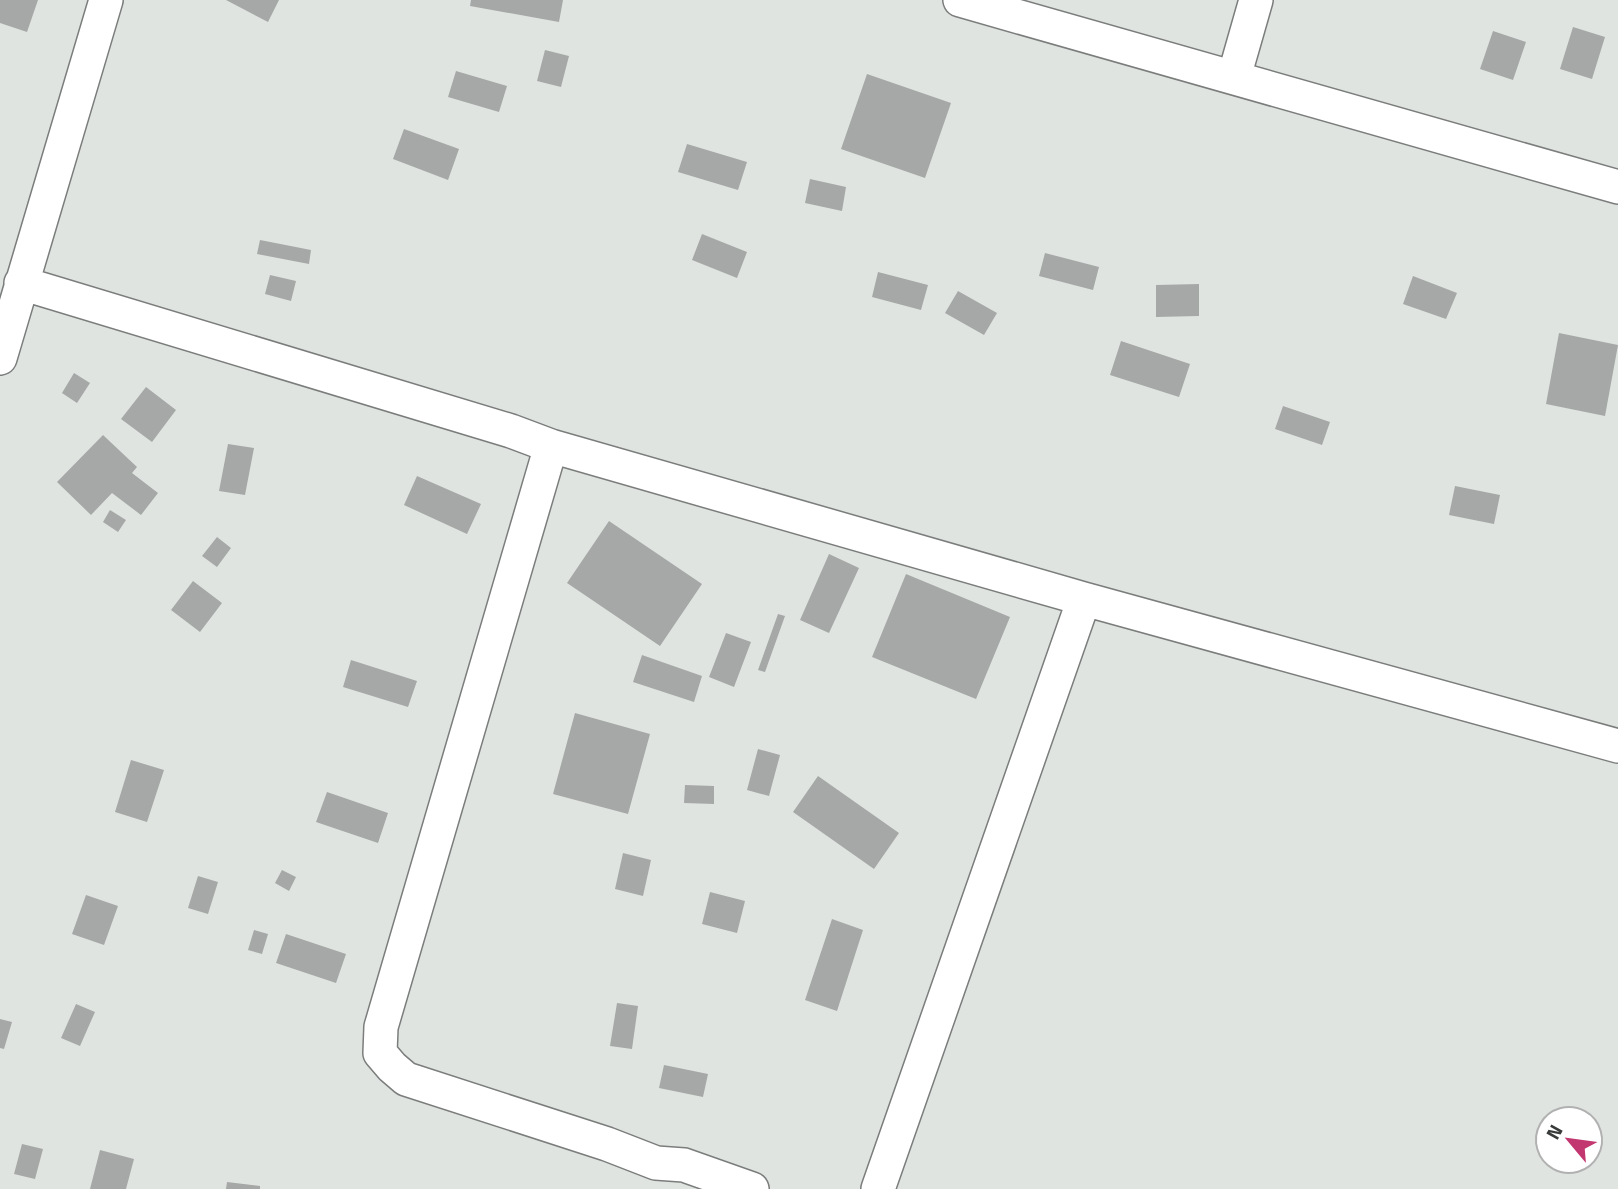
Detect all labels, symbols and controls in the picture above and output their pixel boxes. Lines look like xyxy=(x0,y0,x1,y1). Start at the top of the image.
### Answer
north arrow xyxy=(1534,1105,1604,1175)
text: N xyxy=(1538,1119,1570,1144)

